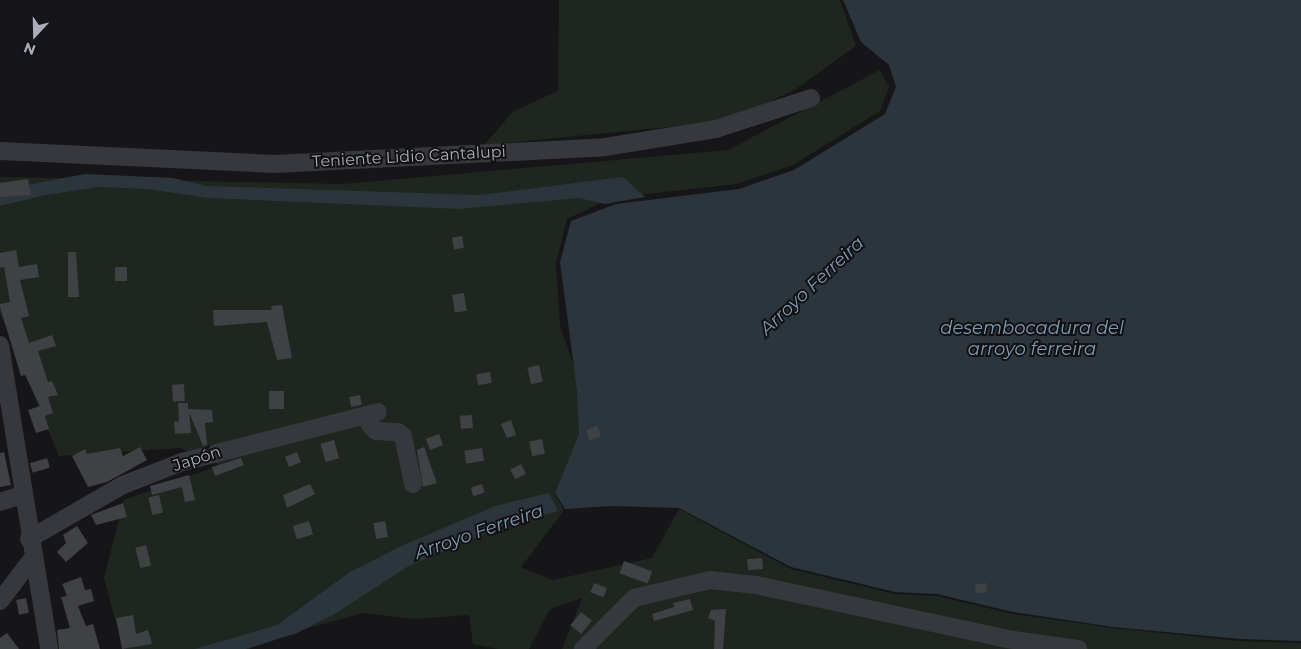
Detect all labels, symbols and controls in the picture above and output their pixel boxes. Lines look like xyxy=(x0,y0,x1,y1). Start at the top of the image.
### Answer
north arrow xyxy=(10,10,60,60)
text: N xyxy=(21,39,38,59)
street label: Teniente Lidio Cantalupi xyxy=(312,142,506,172)
water label: Arroyo Ferreira xyxy=(755,232,869,340)
water label: desembocadura del arroyo ferreira xyxy=(940,318,1124,360)
street label: Japón xyxy=(171,442,223,476)
water label: Arroyo Ferreira xyxy=(412,500,546,564)

